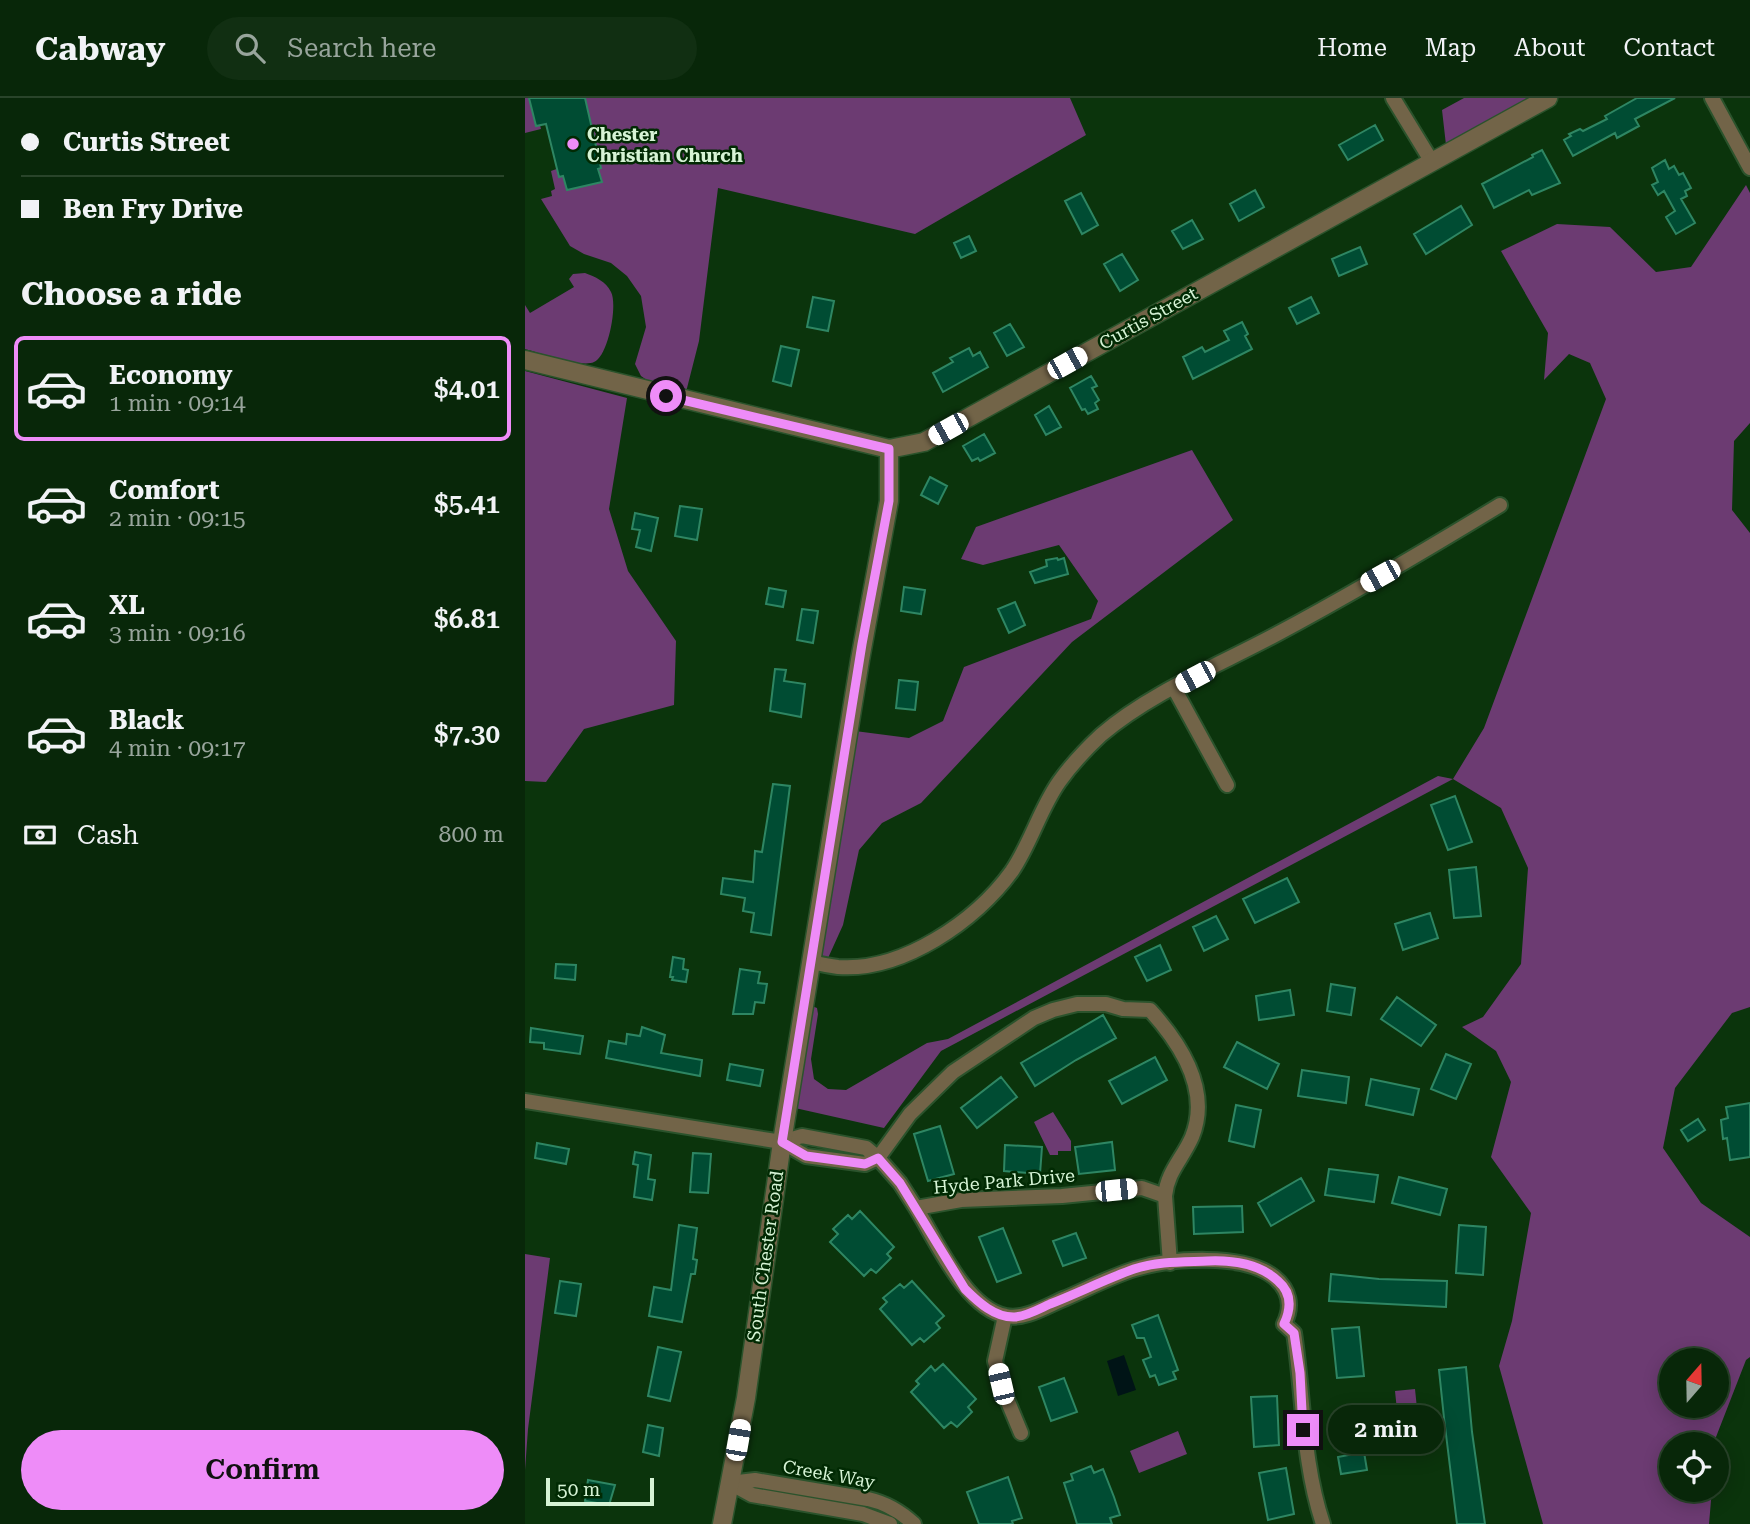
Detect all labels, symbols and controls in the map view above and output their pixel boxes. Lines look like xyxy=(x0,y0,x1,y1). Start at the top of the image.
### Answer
search box xyxy=(207,17,697,80)
text: Cabway xyxy=(35,29,165,68)
icon: search xyxy=(231,29,269,67)
text: Search here xyxy=(287,33,436,63)
text: Home xyxy=(1317,34,1387,62)
text: Map xyxy=(1425,34,1476,62)
text: About xyxy=(1514,34,1585,62)
text: Contact xyxy=(1623,34,1715,62)
place label: Chester Christian Church xyxy=(587,124,743,166)
text: Curtis Street xyxy=(63,127,230,157)
marker: Chester Christian Church xyxy=(565,136,581,152)
text: Ben Fry Drive xyxy=(63,194,243,224)
text: Choose a ride xyxy=(21,275,242,313)
street label: Curtis Street xyxy=(1095,282,1201,354)
car xyxy=(1044,344,1091,382)
icon: car xyxy=(25,357,88,420)
text: Economy xyxy=(109,360,232,390)
text: $4.01 xyxy=(434,374,500,404)
route start xyxy=(650,380,682,412)
text: 1 min · 09:14 xyxy=(109,390,246,417)
car xyxy=(925,410,972,448)
icon: car xyxy=(25,472,88,535)
text: Comfort xyxy=(109,475,219,505)
text: $5.41 xyxy=(434,489,500,519)
text: 2 min · 09:15 xyxy=(109,505,246,532)
car xyxy=(1357,557,1404,595)
icon: car xyxy=(25,587,88,650)
text: XL xyxy=(109,590,145,620)
text: $6.81 xyxy=(434,604,500,634)
text: 3 min · 09:16 xyxy=(109,620,246,647)
car xyxy=(1172,658,1219,696)
icon: car xyxy=(25,702,88,765)
text: Black xyxy=(109,705,184,735)
text: $7.30 xyxy=(434,719,500,749)
text: 4 min · 09:17 xyxy=(109,735,246,762)
icon: cash xyxy=(21,816,59,854)
text: Cash xyxy=(77,820,139,850)
text: 800 m xyxy=(439,821,504,848)
street label: Hyde Park Drive xyxy=(932,1164,1076,1198)
street label: South Chester Road xyxy=(743,1169,787,1343)
car xyxy=(1095,1177,1138,1203)
north arrow xyxy=(1659,1348,1729,1418)
map controls xyxy=(1659,1348,1729,1502)
car xyxy=(987,1361,1016,1407)
callout: 2 min xyxy=(1327,1406,1443,1454)
route end xyxy=(1287,1414,1319,1446)
text: 2 min xyxy=(1354,1416,1418,1443)
car xyxy=(725,1417,752,1463)
button: Confirm xyxy=(21,1430,504,1510)
button: locate xyxy=(1659,1432,1729,1502)
street label: Creek Way xyxy=(781,1456,877,1493)
scale bar xyxy=(546,1475,655,1507)
text: 50 m xyxy=(557,1478,600,1501)

